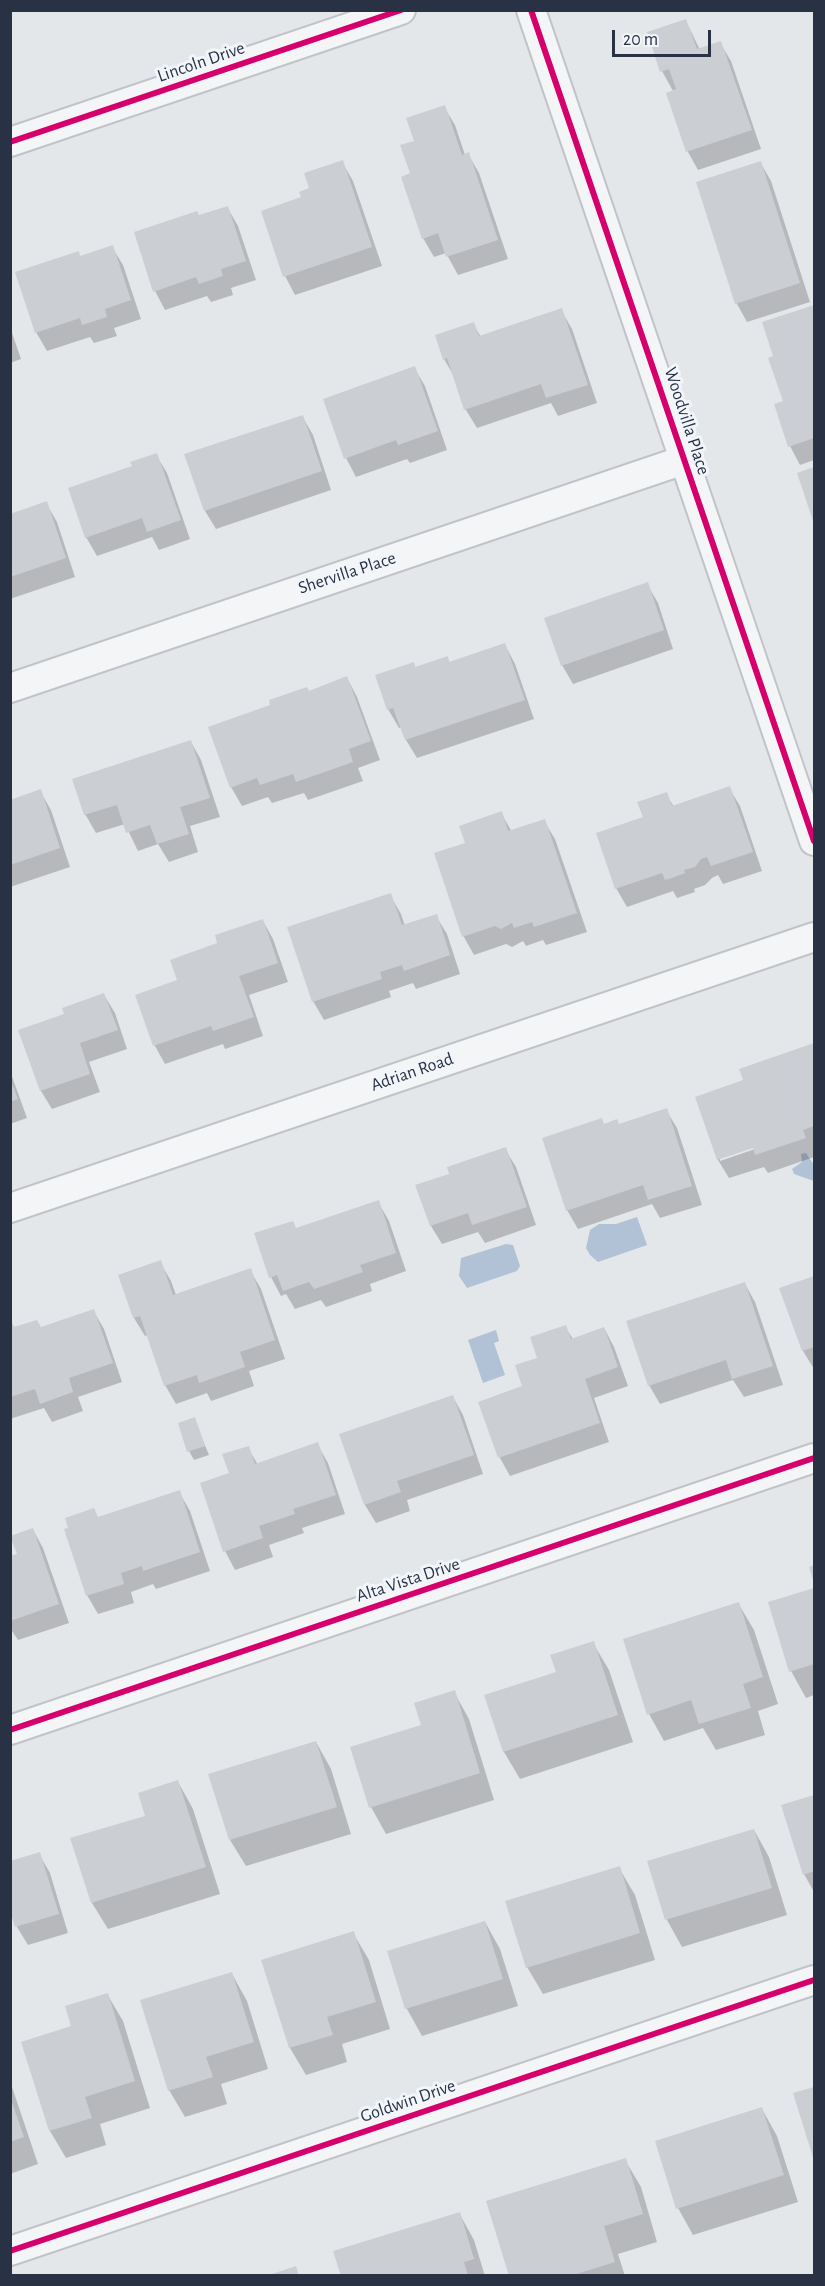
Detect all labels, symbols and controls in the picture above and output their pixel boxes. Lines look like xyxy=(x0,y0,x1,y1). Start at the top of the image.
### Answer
scale bar xyxy=(615,18,714,56)
text: 20 m xyxy=(623,31,658,49)
street label: Lincoln Drive xyxy=(154,37,248,87)
street label: Woodvilla Place xyxy=(659,365,715,477)
street label: Shervilla Place xyxy=(295,547,399,599)
street label: Adrian Road xyxy=(368,1048,456,1096)
street label: Alta Vista Drive xyxy=(354,1553,462,1607)
street label: Goldwin Drive xyxy=(358,2075,458,2127)

